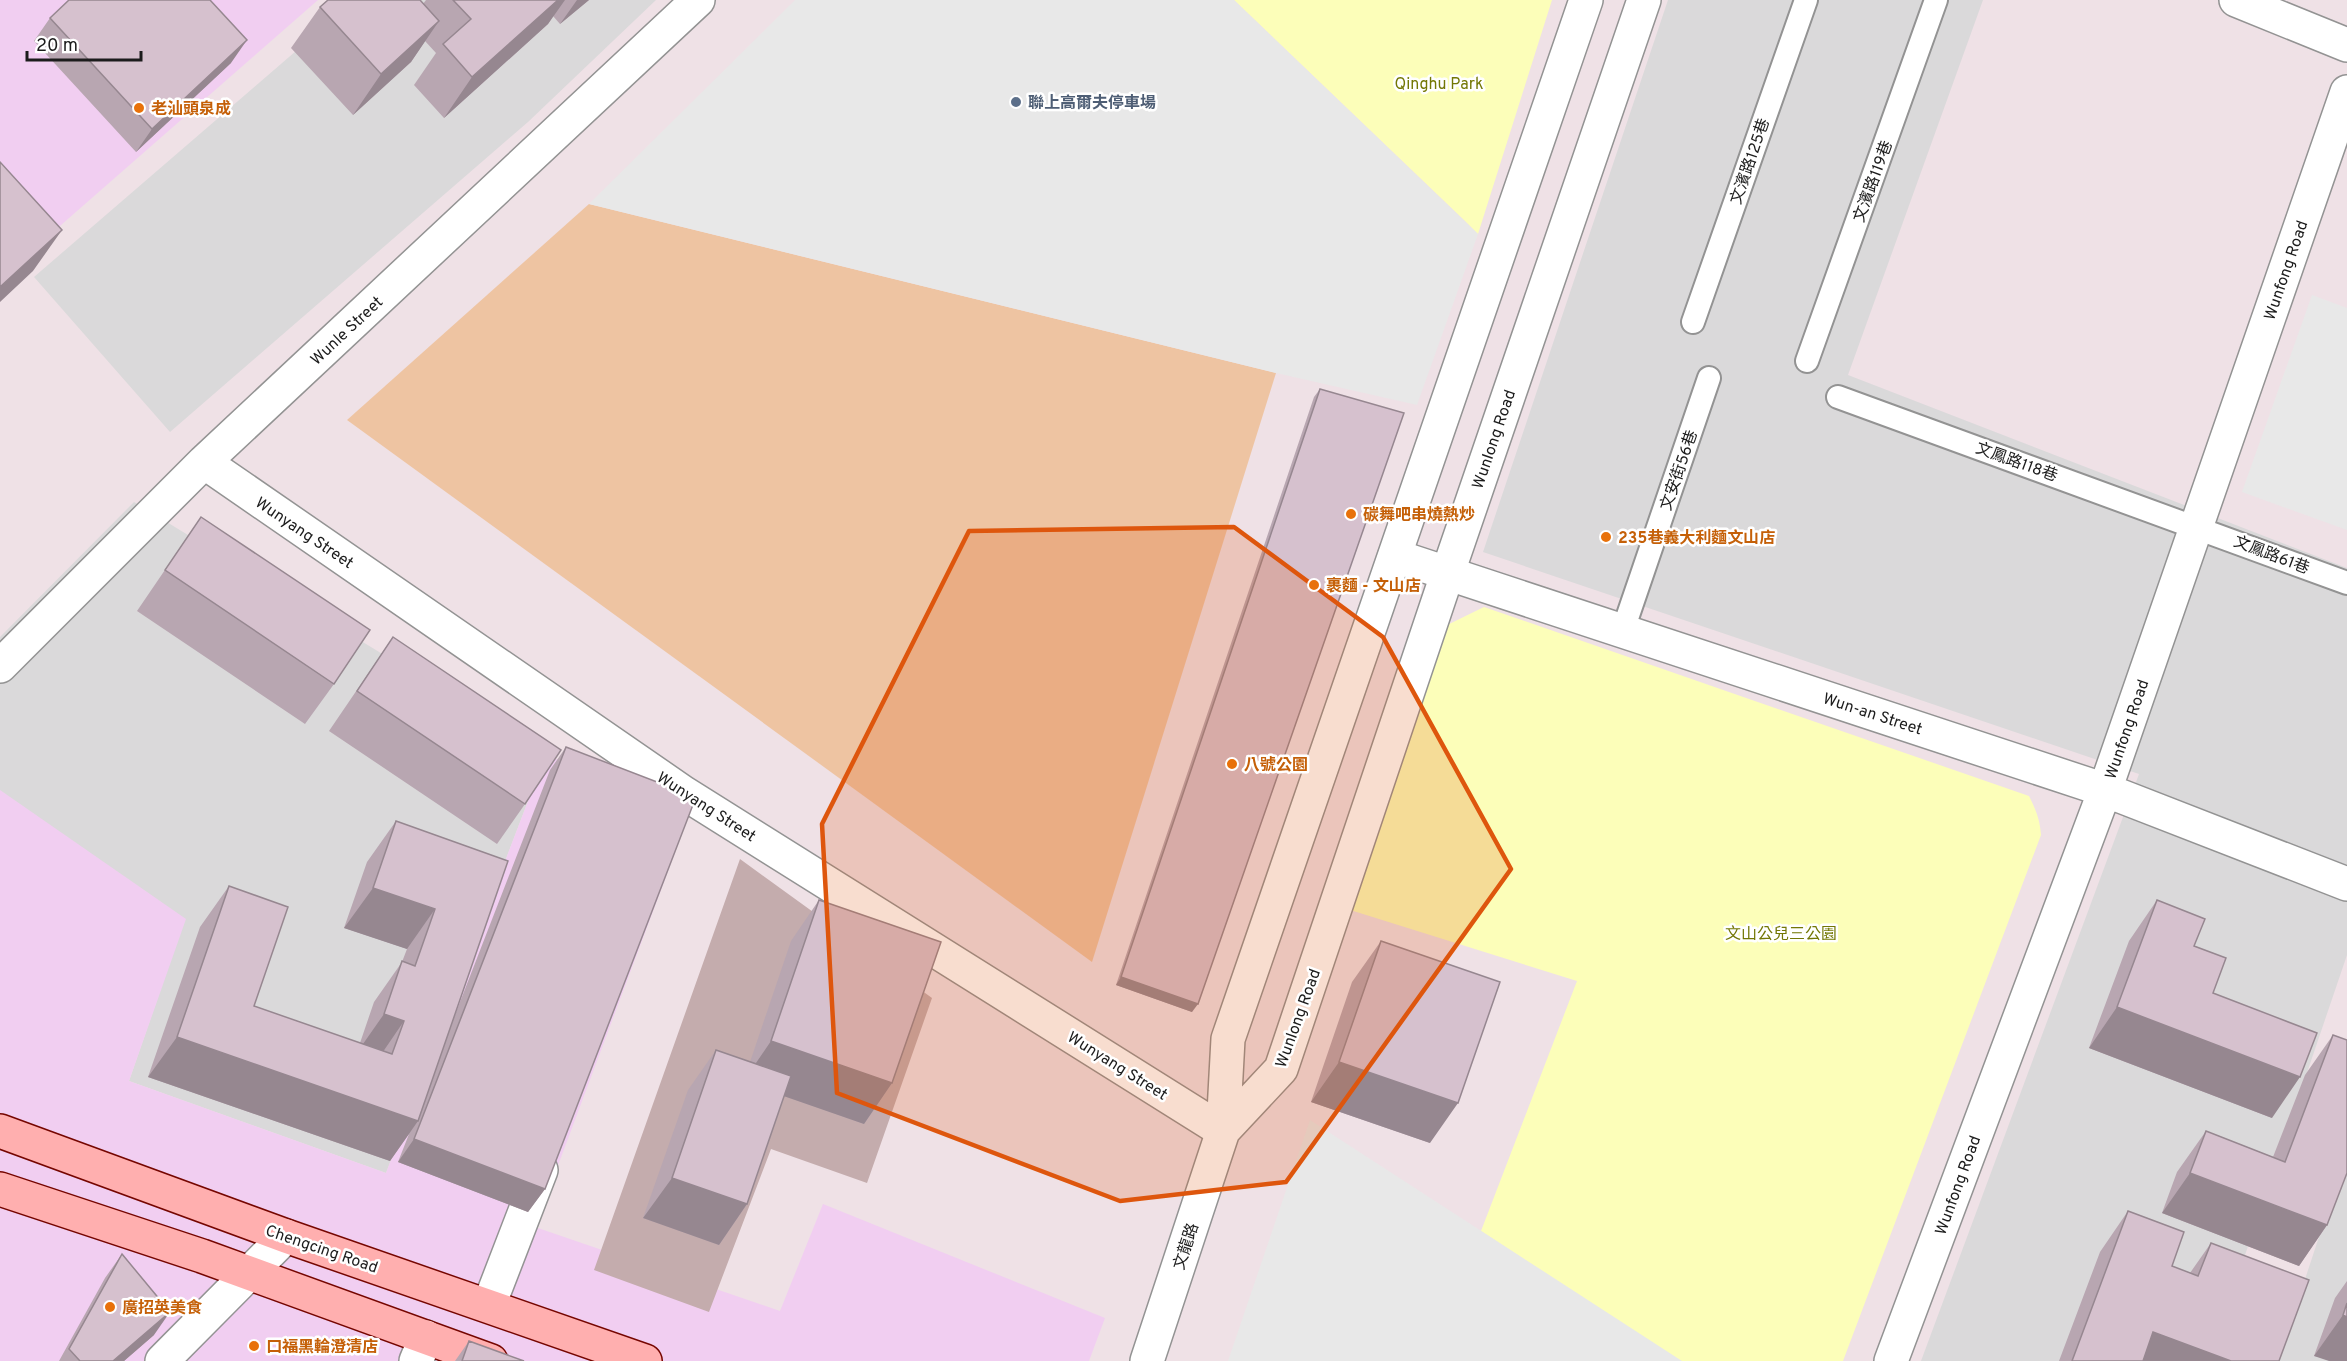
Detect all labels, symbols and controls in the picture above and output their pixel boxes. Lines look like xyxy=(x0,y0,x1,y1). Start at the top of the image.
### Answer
scale bar xyxy=(27,24,141,62)
text: 20 m xyxy=(36,35,78,58)
park label: Qinghu Park xyxy=(1395,75,1483,95)
place label: 聯上高爾夫停車場 xyxy=(1028,94,1156,114)
marker: 聯上高爾夫停車場 xyxy=(1009,95,1023,109)
place label: 老汕頭泉成 xyxy=(151,99,231,120)
marker: 老汕頭泉成 xyxy=(132,101,146,115)
street label: 文濱路125巷 xyxy=(1727,116,1775,207)
street label: 文濱路119巷 xyxy=(1850,138,1898,225)
street label: Wunfong Road xyxy=(2260,218,2313,323)
street label: Wunle Street xyxy=(307,293,388,370)
street label: Wunlong Road xyxy=(1469,387,1521,492)
street label: 文安街56巷 xyxy=(1657,428,1703,513)
street label: 文鳳路118巷 xyxy=(1973,439,2060,487)
street label: Wunyang Street xyxy=(251,493,357,574)
place label: 碳舞吧串燒熱炒 xyxy=(1363,505,1475,526)
marker: 碳舞吧串燒熱炒 xyxy=(1344,507,1358,521)
place label: 235巷義大利麵文山店 xyxy=(1618,529,1775,549)
marker: 235巷義大利麵文山店 xyxy=(1599,530,1613,544)
street label: 文鳳路61巷 xyxy=(2231,532,2312,579)
place label: 裹麵 - 文山店 xyxy=(1326,577,1421,597)
marker: 裹麵 - 文山店 xyxy=(1307,578,1321,592)
street label: Wunfong Road xyxy=(2101,677,2154,782)
street label: Wun-an Street xyxy=(1820,689,1925,740)
place label: 八號公園 xyxy=(1244,756,1308,776)
marker: 八號公園 xyxy=(1225,757,1239,771)
street label: Wunyang Street xyxy=(653,768,759,847)
park label: 文山公兒三公園 xyxy=(1725,925,1837,945)
street label: Wunlong Road xyxy=(1272,967,1326,1071)
street label: Wunyang Street xyxy=(1063,1028,1171,1105)
street label: Wunfong Road xyxy=(1932,1133,1986,1238)
street label: Chengcing Road xyxy=(262,1221,380,1279)
street label: 文龍路 xyxy=(1170,1221,1204,1273)
place label: 廣招英美食 xyxy=(122,1298,202,1319)
marker: 廣招英美食 xyxy=(103,1300,117,1314)
place label: 口福黑輪澄清店 xyxy=(266,1337,378,1358)
marker: 口福黑輪澄清店 xyxy=(247,1339,261,1353)

